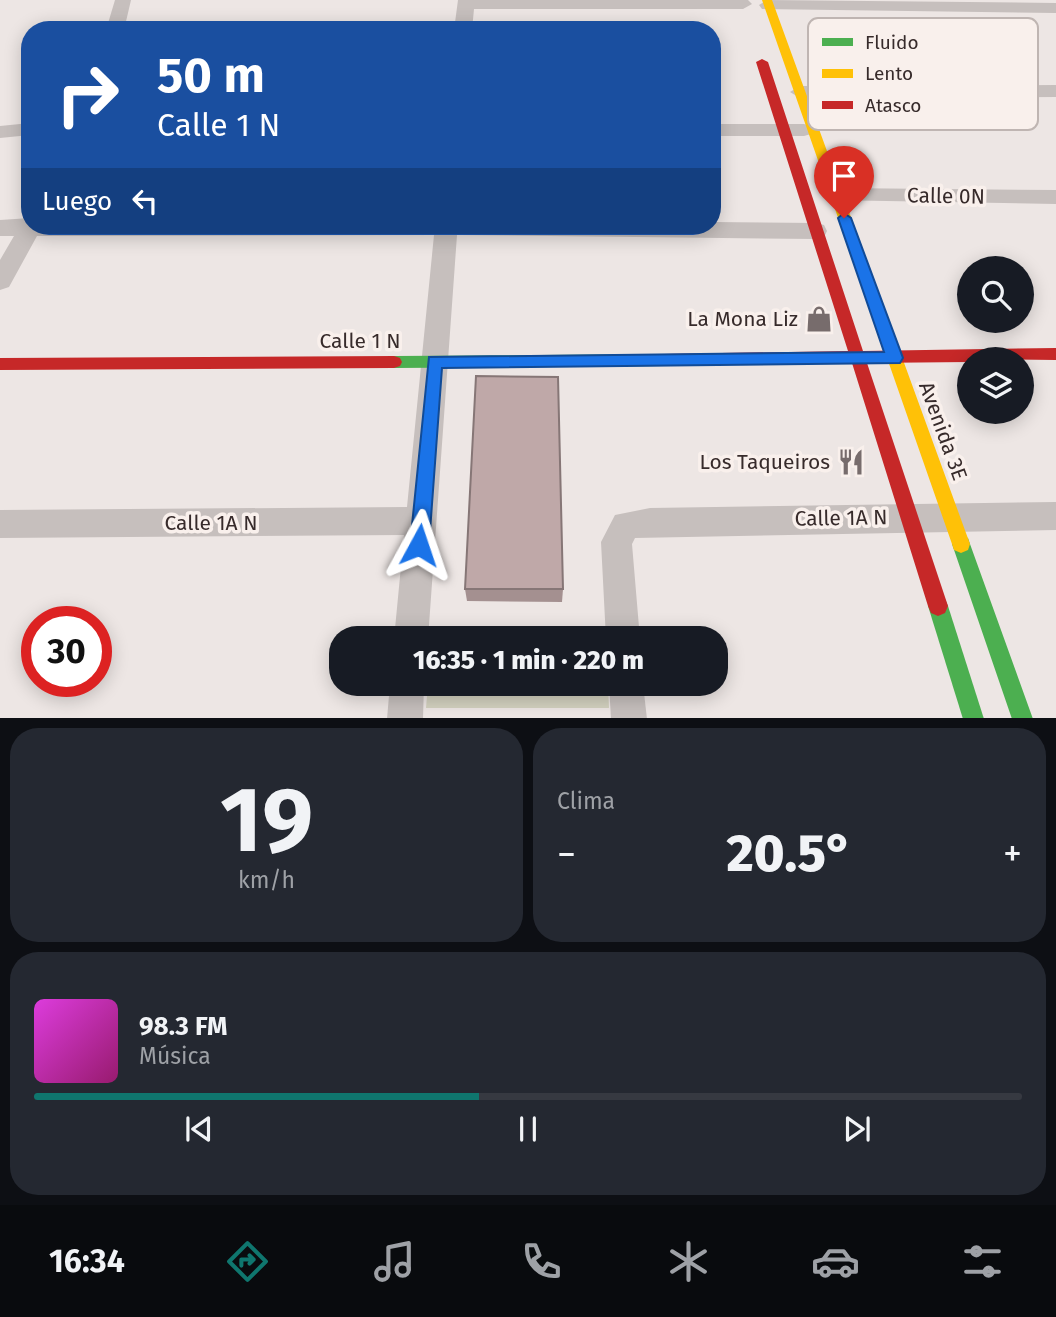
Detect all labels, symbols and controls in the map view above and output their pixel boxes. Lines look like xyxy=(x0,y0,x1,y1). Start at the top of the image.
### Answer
legend xyxy=(808,18,1038,130)
text: Fluido xyxy=(865,31,919,54)
text: 50 m xyxy=(157,46,265,105)
icon: right xyxy=(42,49,133,140)
text: Lento xyxy=(865,62,913,85)
text: Atasco xyxy=(865,94,921,117)
text: Calle 1 N xyxy=(157,106,280,144)
pin xyxy=(814,146,874,218)
icon: arrive xyxy=(825,157,863,195)
icon: left xyxy=(126,182,164,220)
street label: Calle 0N xyxy=(907,182,985,210)
text: Luego xyxy=(42,186,112,217)
map controls xyxy=(957,256,1034,424)
button: search xyxy=(957,256,1034,333)
shop icon: La Mona Liz xyxy=(804,304,834,334)
place label: La Mona Liz xyxy=(687,306,798,332)
street label: Calle 1 N xyxy=(320,328,400,354)
button: layers xyxy=(957,347,1034,424)
street label: Avenida 3E xyxy=(913,378,973,484)
restaurant icon: Los Taqueiros xyxy=(836,447,866,477)
place label: Los Taqueiros xyxy=(700,449,830,475)
street label: Calle 1A N xyxy=(794,504,888,532)
position arrow xyxy=(382,508,456,582)
street label: Calle 1A N xyxy=(164,510,258,536)
speed limit sign: 30 xyxy=(21,606,112,697)
text: 16:35 · 1 min · 220 m xyxy=(413,645,644,676)
text: 19 xyxy=(220,766,313,875)
text: Clima xyxy=(557,787,615,815)
text: 20.5° xyxy=(727,822,853,885)
text: − xyxy=(557,831,576,877)
text: + xyxy=(1003,831,1022,877)
text: km/h xyxy=(238,866,295,894)
text: 98.3 FM xyxy=(139,1011,227,1042)
text: Música xyxy=(139,1042,211,1070)
icon: previous xyxy=(180,1110,218,1148)
icon: pause xyxy=(509,1110,547,1148)
icon: next xyxy=(838,1110,876,1148)
icon: directions xyxy=(223,1237,272,1286)
icon: music xyxy=(370,1237,419,1286)
icon: phone xyxy=(517,1237,566,1286)
icon: climate xyxy=(664,1237,713,1286)
icon: car xyxy=(811,1237,860,1286)
icon: filters xyxy=(958,1237,1007,1286)
text: 16:34 xyxy=(49,1242,125,1280)

